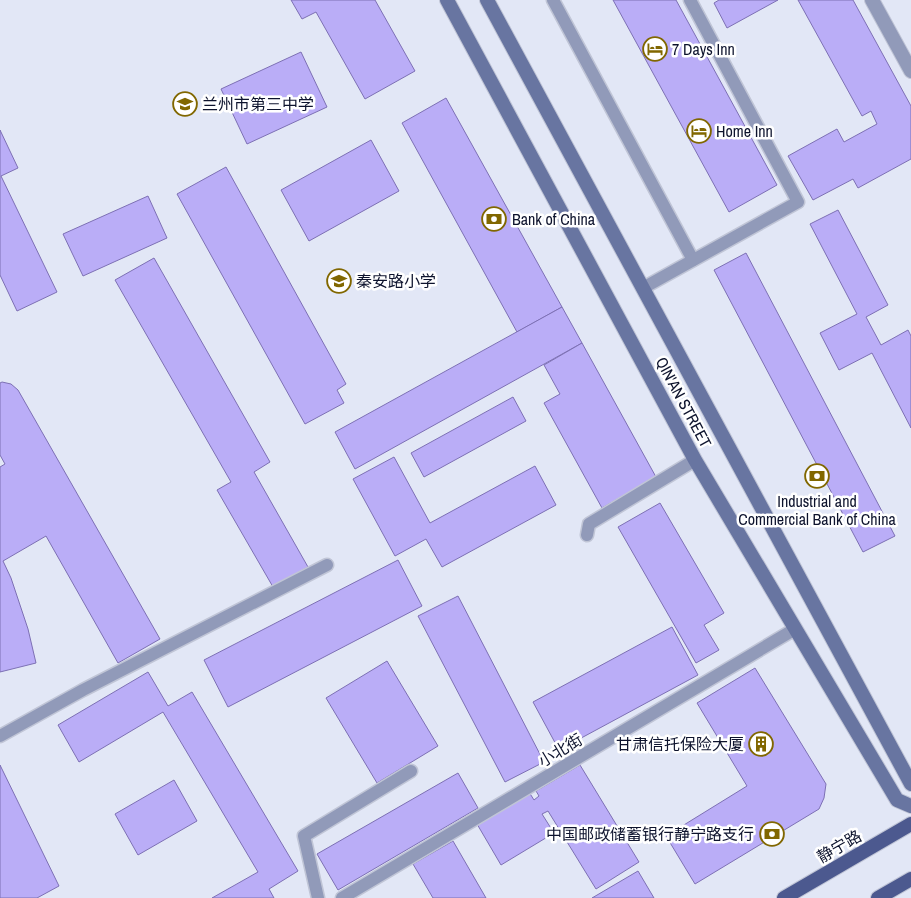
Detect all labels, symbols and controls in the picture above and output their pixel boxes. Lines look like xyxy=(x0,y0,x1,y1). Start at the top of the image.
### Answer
hotel icon: 7 Days Inn xyxy=(642,36,668,62)
place label: 7 Days Inn xyxy=(672,38,735,60)
school or university icon: 兰州市第三中学 xyxy=(172,91,198,117)
place label: 兰州市第三中学 xyxy=(202,93,314,115)
hotel icon: Home Inn xyxy=(686,118,712,144)
place label: Home Inn xyxy=(716,120,773,142)
bank icon: Bank of China xyxy=(481,206,507,232)
place label: Bank of China xyxy=(512,208,596,230)
school or university icon: 秦安路小学 xyxy=(326,268,352,294)
place label: 秦安路小学 xyxy=(356,270,436,292)
street label: QIN'AN STREET xyxy=(651,353,717,451)
bank icon: Industrial and Commercial Bank of China xyxy=(804,463,830,489)
place label: Industrial and Commercial Bank of China xyxy=(738,490,896,530)
street label: 小北街 xyxy=(534,728,586,772)
building icon: 甘肃信托保险大厦 xyxy=(748,731,774,757)
place label: 甘肃信托保险大厦 xyxy=(616,733,744,755)
bank icon: 中国邮政储蓄银行静宁路支行 xyxy=(759,821,785,847)
place label: 中国邮政储蓄银行静宁路支行 xyxy=(546,823,754,845)
street label: 静宁路 xyxy=(813,824,865,868)

